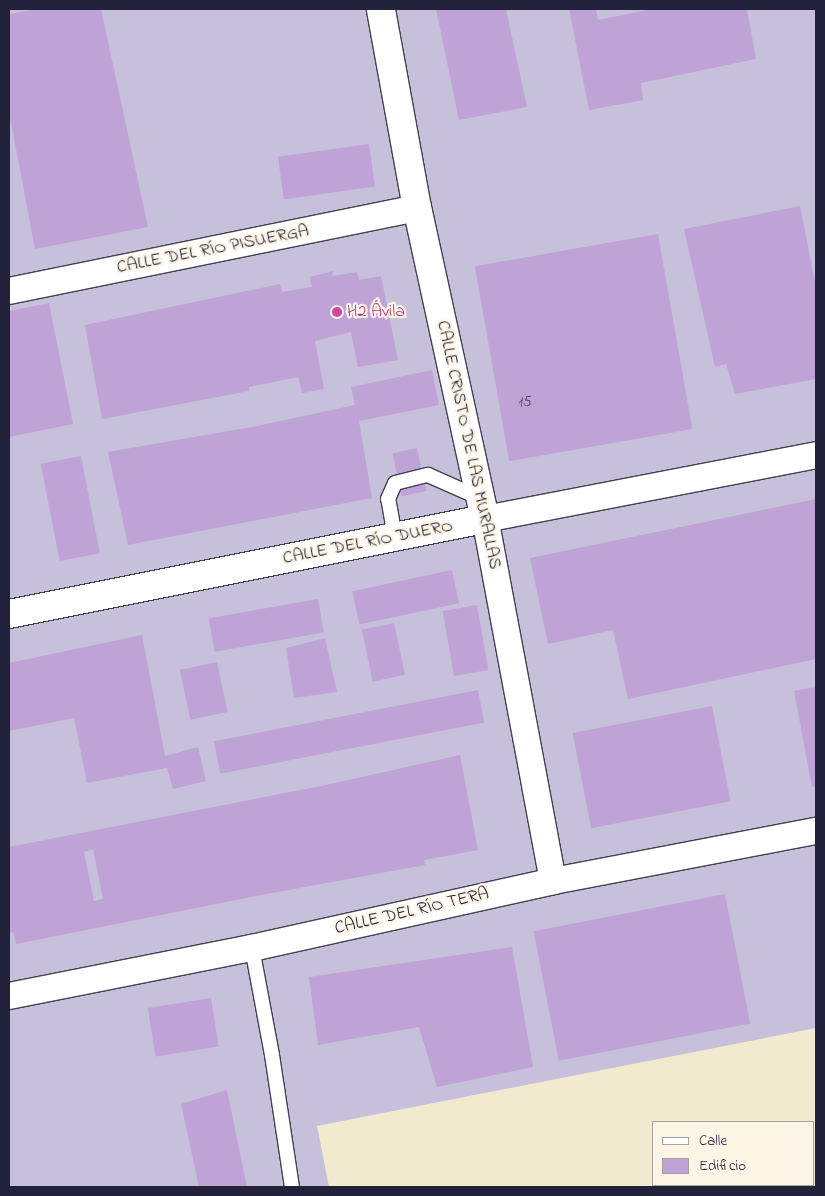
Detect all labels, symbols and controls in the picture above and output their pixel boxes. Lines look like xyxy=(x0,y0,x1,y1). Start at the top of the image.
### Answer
street label: CALLE DEL RÍO PISUERGA xyxy=(115,221,311,279)
place label: H2 Ávila xyxy=(347,301,405,323)
marker: H2 Ávila xyxy=(331,306,343,318)
street label: CALLE CRISTO DE LAS MURALLAS xyxy=(431,319,505,571)
house number: 15 xyxy=(518,394,532,412)
street label: CALLE DEL RÍO DUERO xyxy=(281,516,455,570)
street label: CALLE DEL RÍO TERA xyxy=(333,884,491,940)
legend xyxy=(652,1121,815,1186)
text: Calle xyxy=(699,1130,727,1152)
text: Edificio xyxy=(699,1155,746,1177)

